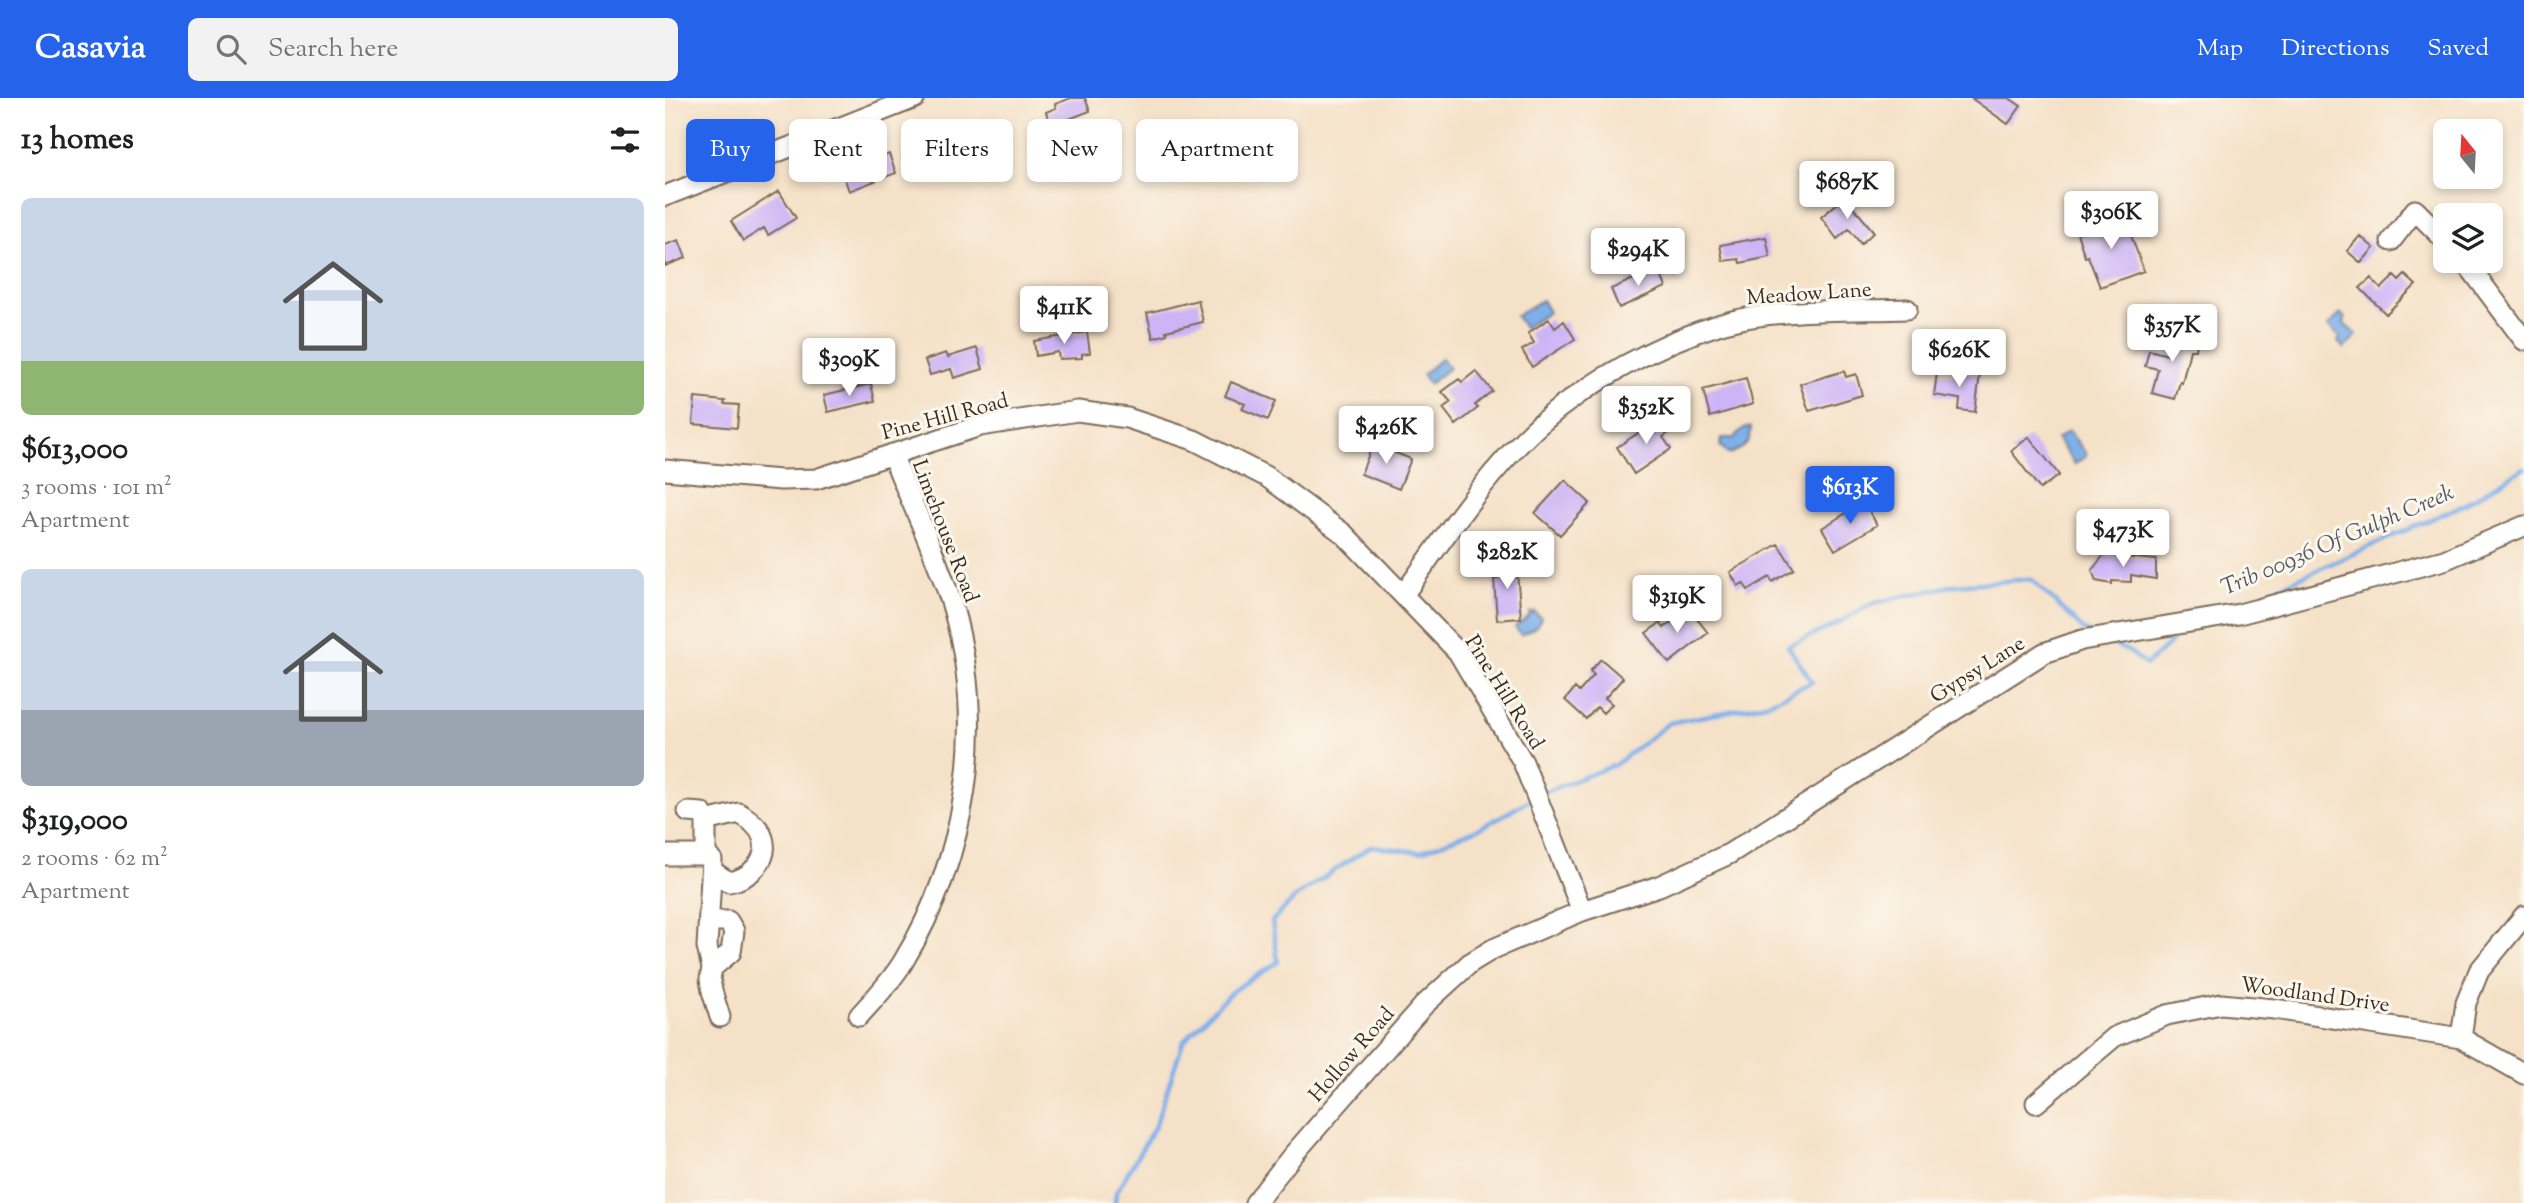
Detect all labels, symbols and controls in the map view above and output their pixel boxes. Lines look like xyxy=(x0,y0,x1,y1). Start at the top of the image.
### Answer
search box xyxy=(188,18,678,81)
text: Casavia xyxy=(35,25,146,73)
icon: search xyxy=(212,30,250,68)
text: Search here xyxy=(268,31,398,68)
text: Map xyxy=(2197,32,2243,66)
text: Directions xyxy=(2281,32,2389,66)
text: Saved xyxy=(2427,32,2489,66)
text: 13 homes xyxy=(21,119,134,162)
chip: Buy xyxy=(686,119,775,182)
chip: Rent xyxy=(789,119,887,182)
chip: Filters xyxy=(901,119,1013,182)
chip: New xyxy=(1027,119,1122,182)
chip: Apartment xyxy=(1136,119,1298,182)
north arrow xyxy=(2433,119,2503,189)
map controls xyxy=(2433,119,2503,273)
icon: filters xyxy=(606,121,644,159)
pin: $687K xyxy=(1798,162,1896,221)
text: $687K xyxy=(1815,167,1879,200)
pin: $306K xyxy=(2062,192,2160,251)
text: $306K xyxy=(2080,197,2142,230)
button: layers xyxy=(2433,203,2503,273)
pin: $294K xyxy=(1589,228,1687,288)
text: $294K xyxy=(1607,234,1669,267)
icon: home xyxy=(270,243,396,369)
street label: Meadow Lane xyxy=(1746,276,1873,314)
pin: $411K xyxy=(1015,286,1113,346)
text: $411K xyxy=(1036,292,1092,325)
pin: $357K xyxy=(2123,304,2221,364)
text: $357K xyxy=(2143,310,2201,343)
pin: $626K xyxy=(1910,330,2008,389)
text: $626K xyxy=(1928,335,1990,368)
pin: $309K xyxy=(800,338,898,398)
text: $309K xyxy=(818,344,880,377)
pin: $352K xyxy=(1597,386,1695,446)
street label: Pine Hill Road xyxy=(879,387,1012,449)
text: $352K xyxy=(1618,392,1674,425)
pin: $426K xyxy=(1337,406,1435,466)
text: $426K xyxy=(1355,412,1417,445)
text: $613,000 xyxy=(21,429,128,472)
street label: Limehouse Road xyxy=(903,456,985,608)
pin: $613K xyxy=(1801,466,1899,526)
text: 3 rooms · 101 m² xyxy=(21,472,172,505)
text: $613K xyxy=(1821,472,1879,505)
water label: Trib 00936 Of Gulph Creek xyxy=(2216,477,2459,605)
text: Apartment xyxy=(21,505,130,538)
pin: $473K xyxy=(2074,510,2172,569)
text: $473K xyxy=(2092,515,2154,548)
pin: $282K xyxy=(1458,532,1556,591)
text: $282K xyxy=(1476,537,1538,570)
pin: $319K xyxy=(1628,575,1726,635)
text: $319K xyxy=(1649,581,1705,614)
icon: home xyxy=(270,614,396,740)
street label: Pine Hill Road xyxy=(1456,630,1551,756)
street label: Gypsy Lane xyxy=(1925,630,2031,712)
text: $319,000 xyxy=(21,800,128,843)
text: 2 rooms · 62 m² xyxy=(21,843,168,876)
text: Apartment xyxy=(21,876,130,909)
street label: Woodland Drive xyxy=(2238,971,2391,1021)
street label: Hollow Road xyxy=(1303,1001,1403,1110)

